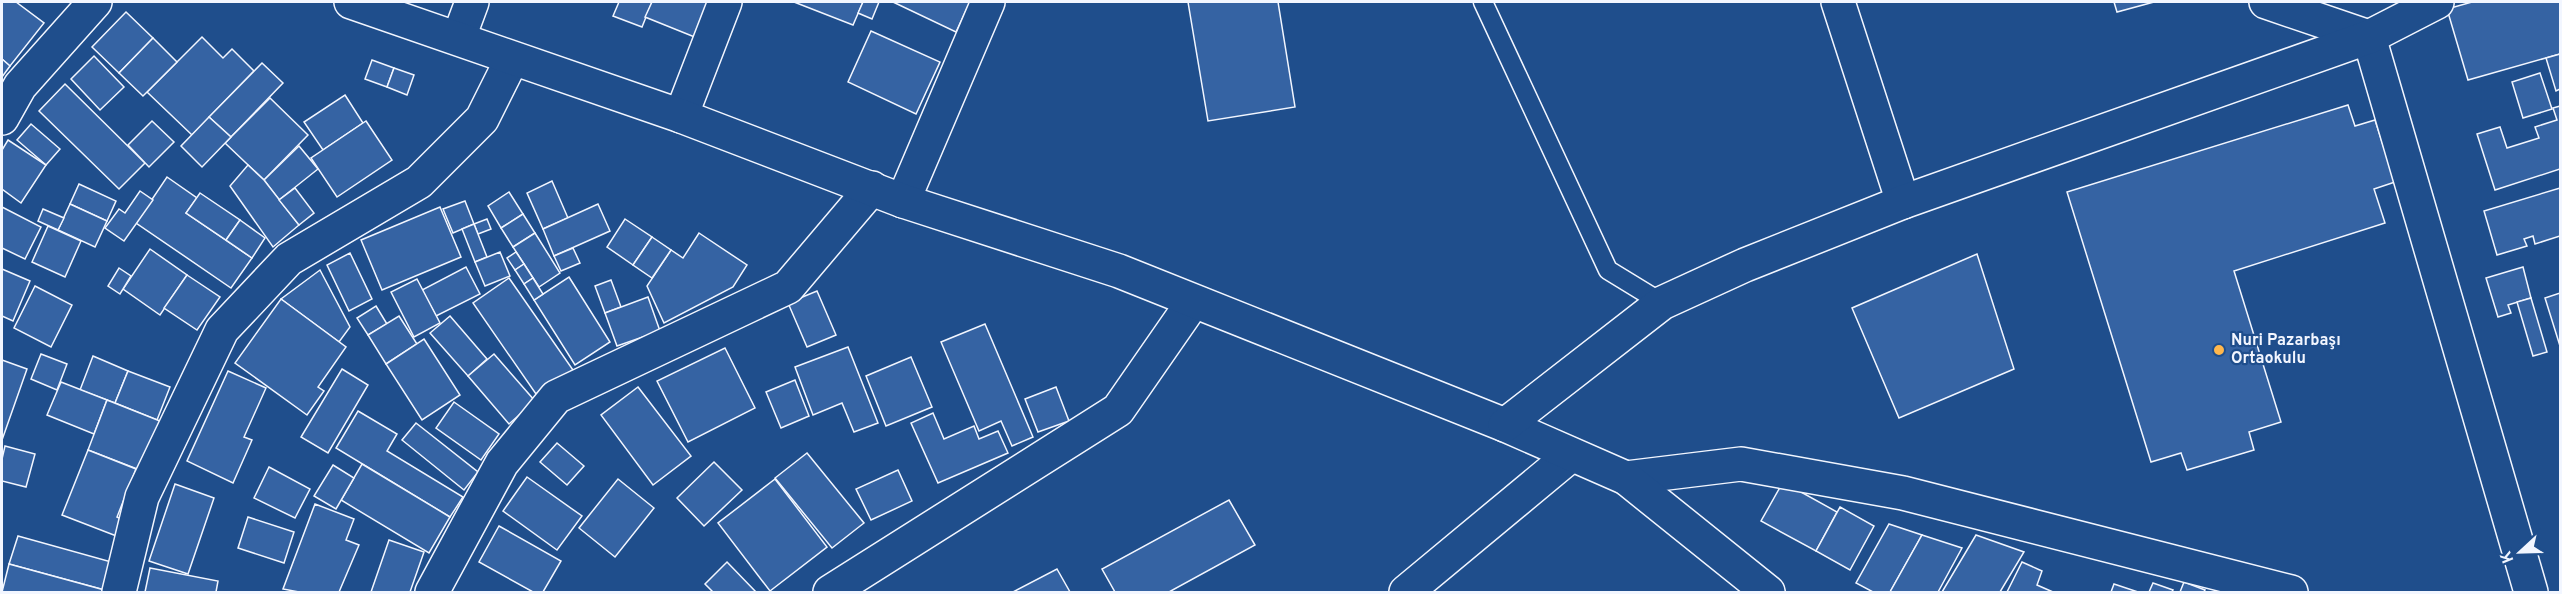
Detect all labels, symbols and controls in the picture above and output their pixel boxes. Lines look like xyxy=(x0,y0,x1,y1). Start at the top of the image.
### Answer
place label: Nuri Pazarbaşı Ortaokulu xyxy=(2231,331,2341,369)
marker: Nuri Pazarbaşı Ortaokulu xyxy=(2212,343,2226,357)
north arrow xyxy=(2490,522,2550,582)
text: K xyxy=(2497,548,2519,566)

